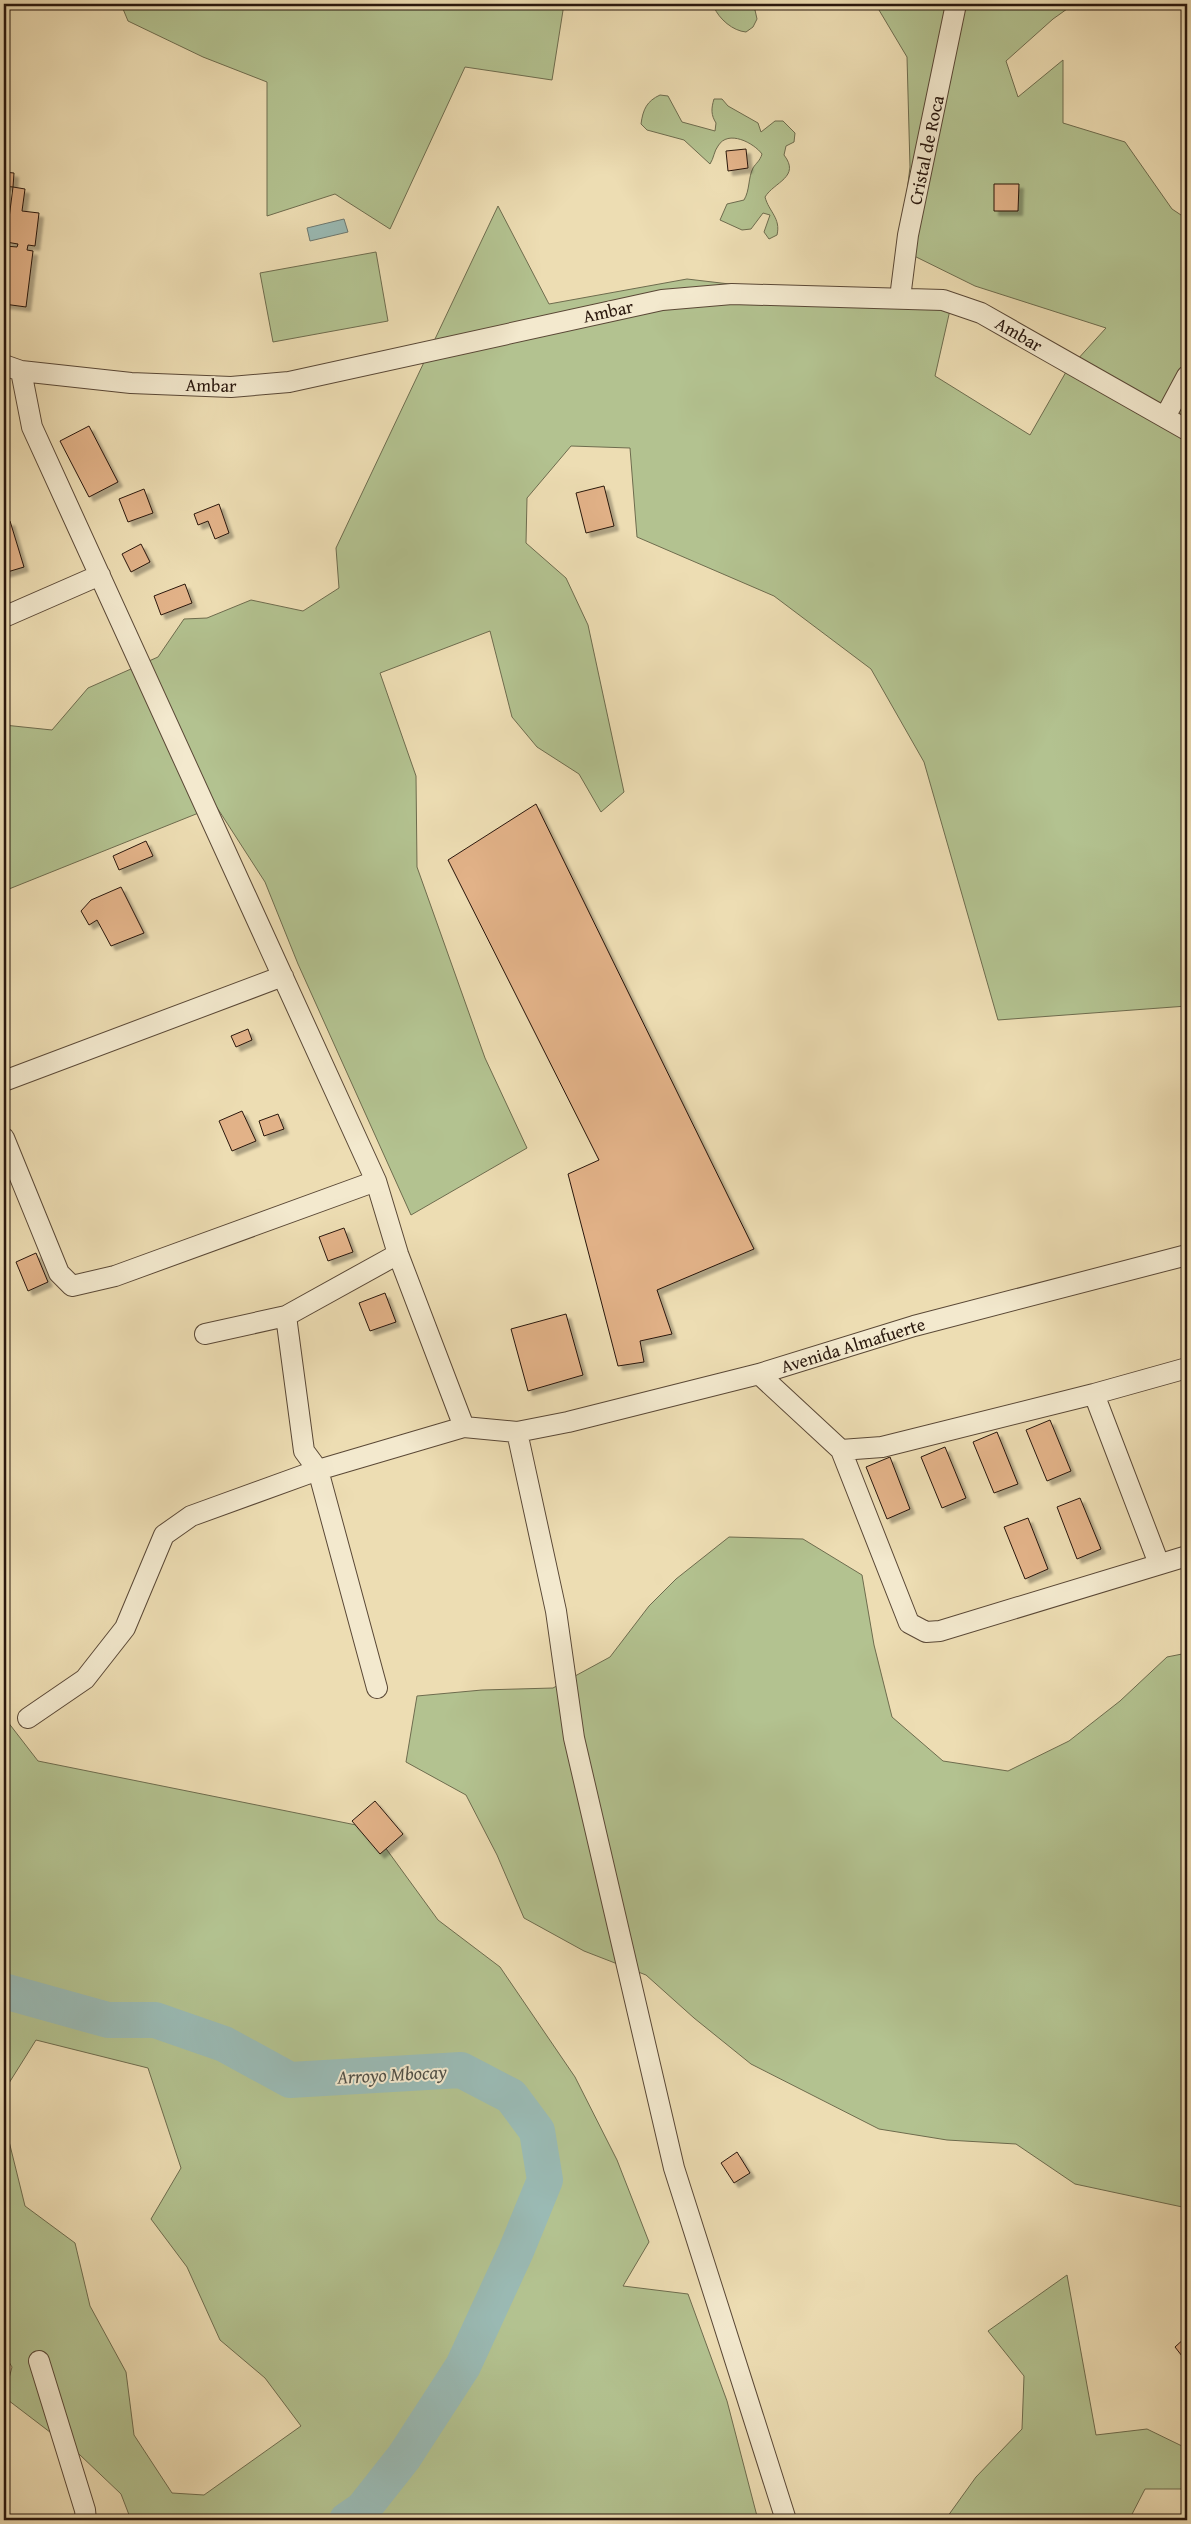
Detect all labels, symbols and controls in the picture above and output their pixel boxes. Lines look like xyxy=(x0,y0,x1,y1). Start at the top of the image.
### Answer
street label: Cristal de Roca xyxy=(901,92,951,207)
street label: Ambar xyxy=(580,292,636,329)
street label: Ambar xyxy=(990,310,1048,359)
street label: Ambar xyxy=(185,371,237,399)
street label: Avenida Almafuerte xyxy=(778,1310,928,1380)
water label: Arroyo Mbocay xyxy=(335,2057,448,2091)

